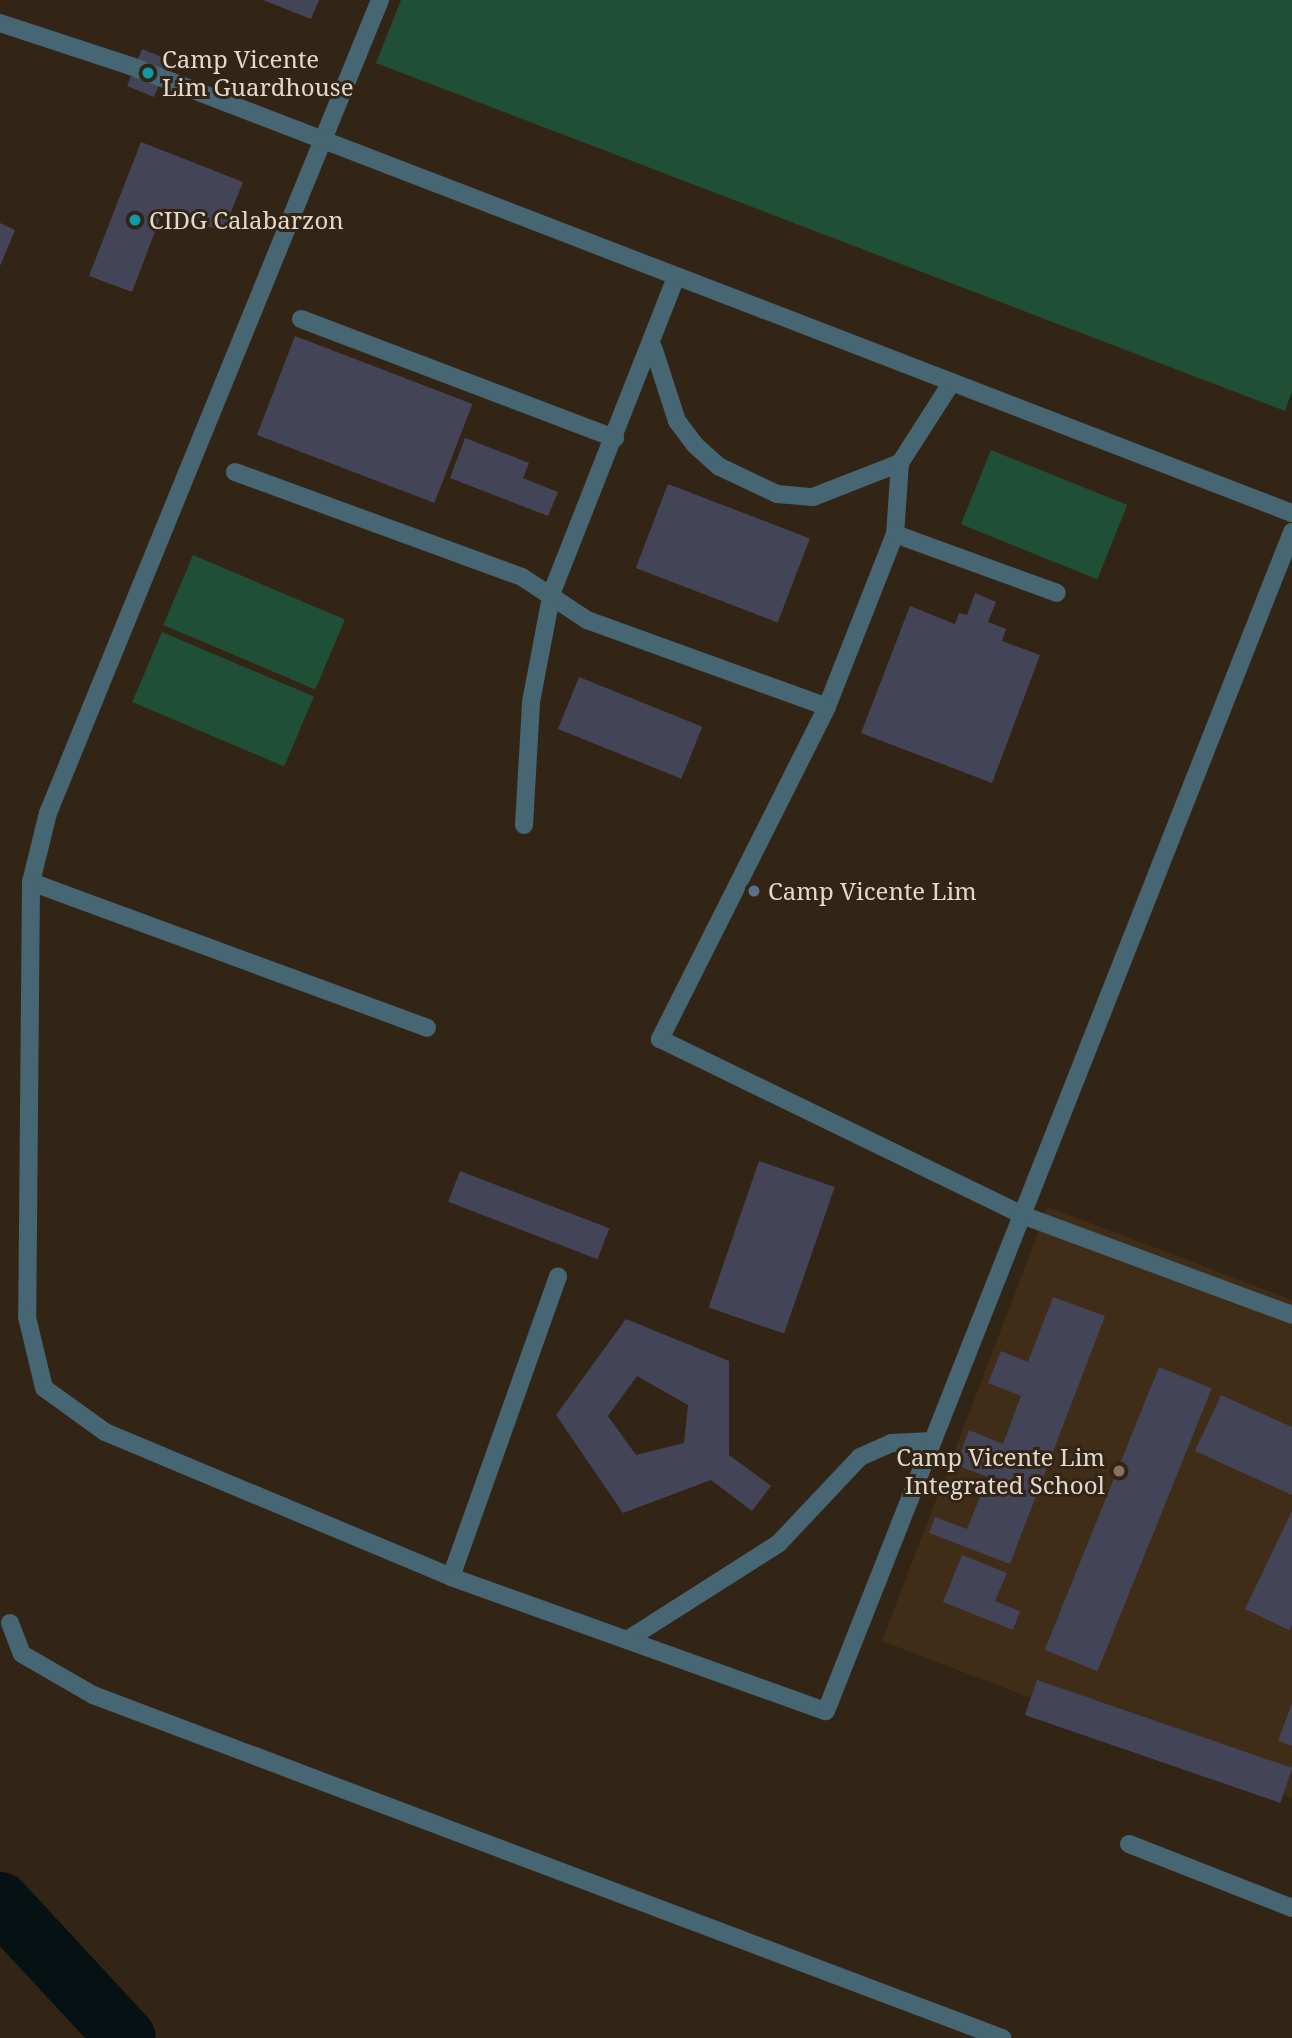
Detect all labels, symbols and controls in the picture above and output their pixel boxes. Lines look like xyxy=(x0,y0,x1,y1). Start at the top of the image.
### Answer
place label: Camp Vicente Lim Guardhouse xyxy=(162,45,353,101)
marker: Camp Vicente Lim Guardhouse xyxy=(140,65,156,81)
place label: CIDG Calabarzon xyxy=(149,206,344,234)
marker: CIDG Calabarzon xyxy=(127,212,143,228)
place label: Camp Vicente Lim xyxy=(768,877,977,905)
marker: Camp Vicente Lim xyxy=(746,883,762,899)
place label: Camp Vicente Lim Integrated School xyxy=(896,1443,1105,1499)
marker: Camp Vicente Lim Integrated School xyxy=(1111,1463,1127,1479)

